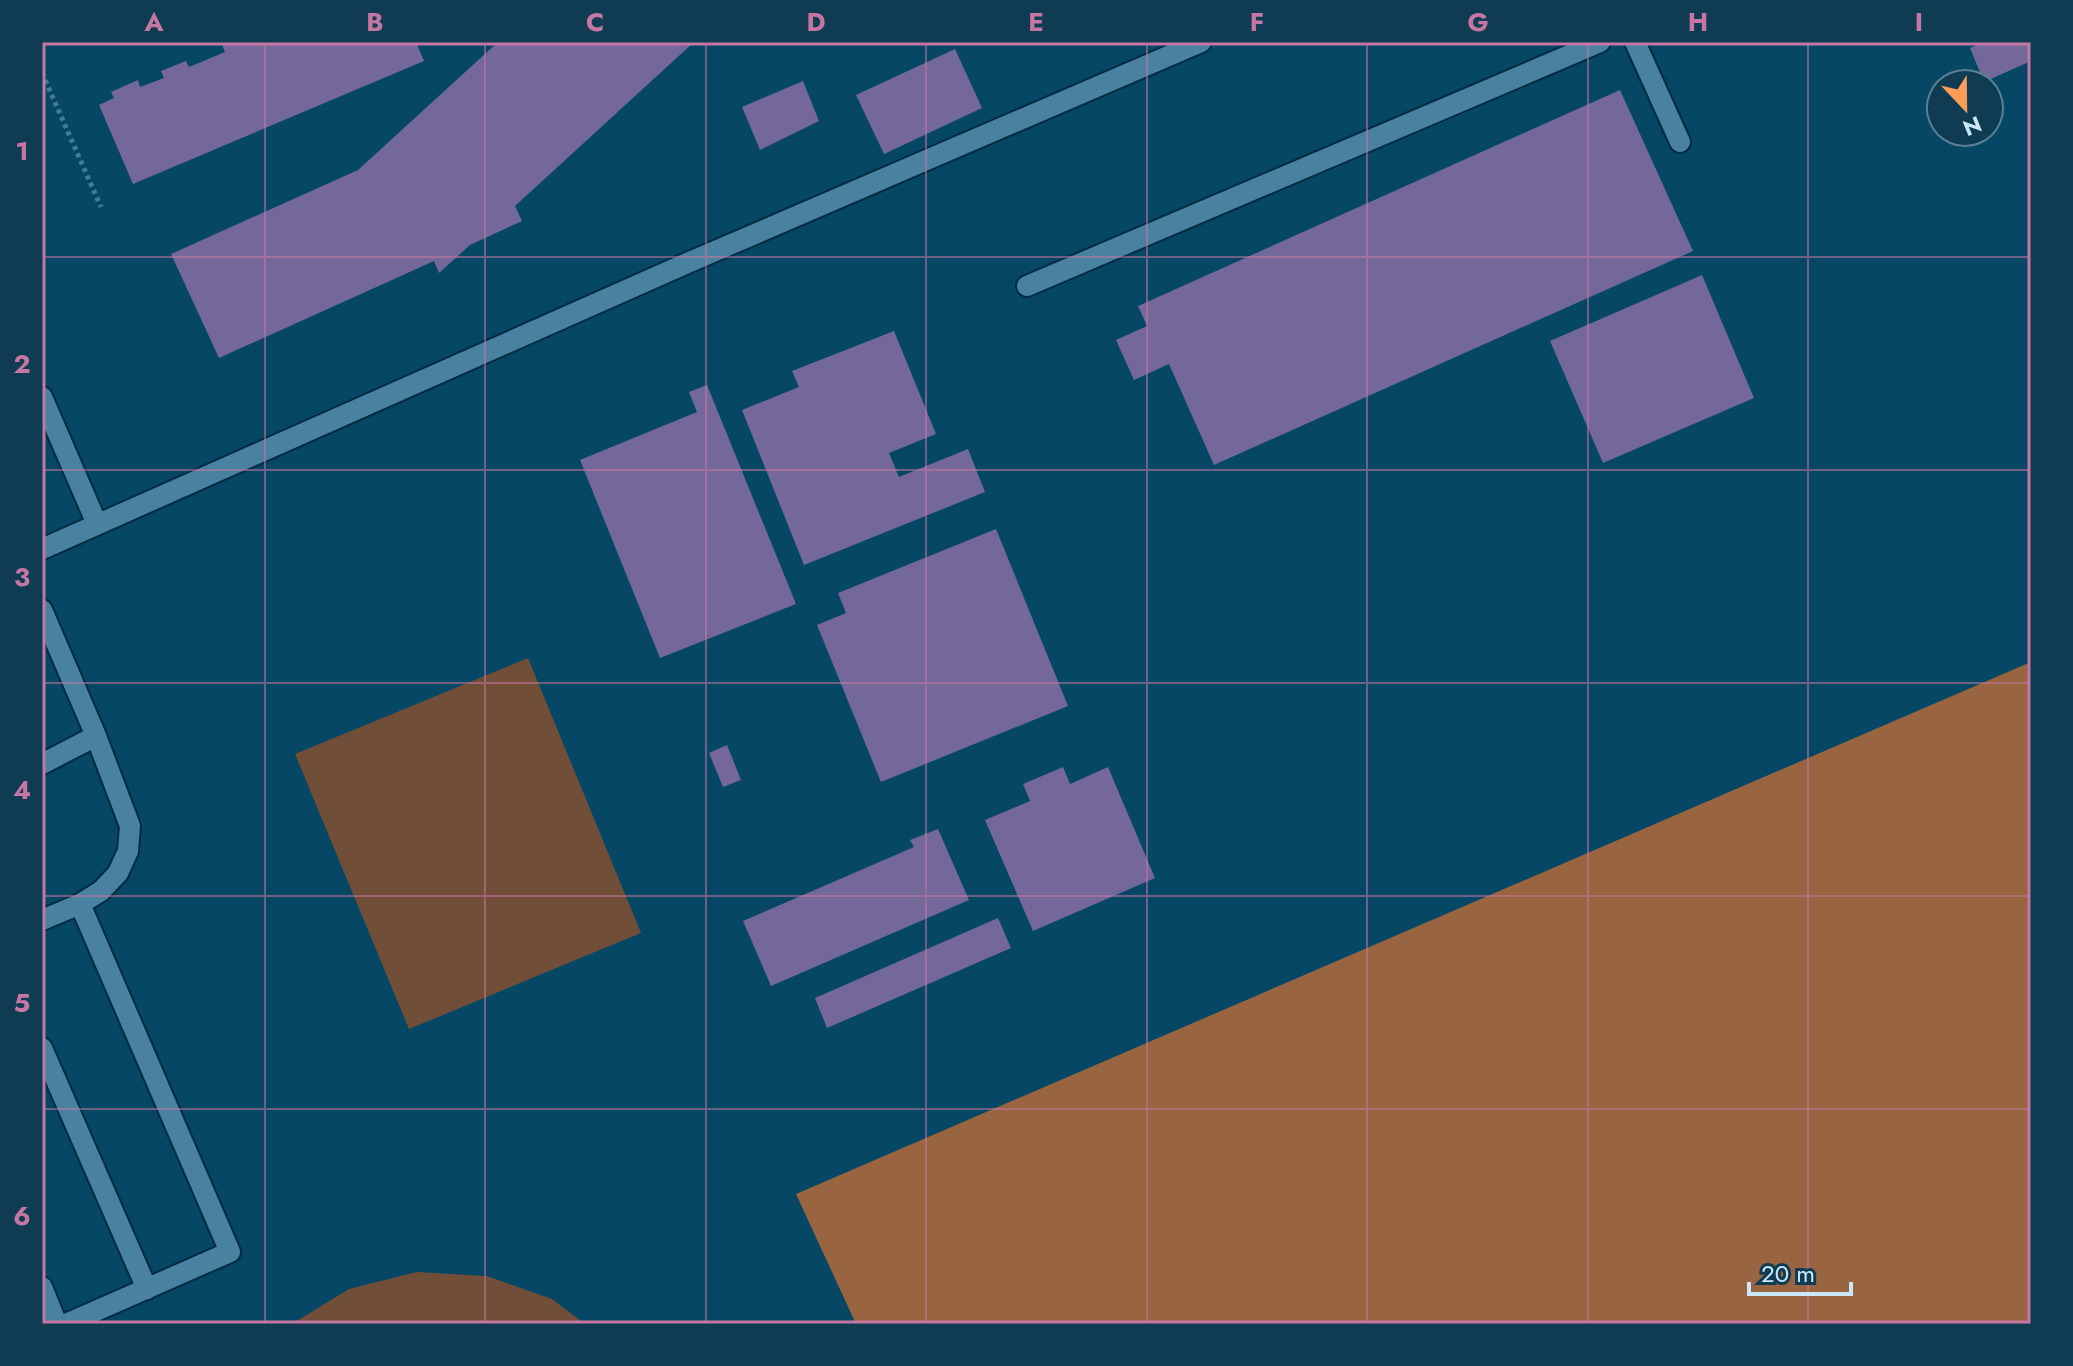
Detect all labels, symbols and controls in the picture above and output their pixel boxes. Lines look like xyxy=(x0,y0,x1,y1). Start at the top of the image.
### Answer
text: A xyxy=(143,3,164,41)
text: B xyxy=(366,3,384,41)
text: C xyxy=(586,3,604,41)
text: D xyxy=(806,3,826,41)
text: E xyxy=(1028,3,1044,41)
text: F xyxy=(1250,3,1264,41)
text: G xyxy=(1467,3,1489,41)
text: H xyxy=(1688,3,1708,41)
text: I xyxy=(1915,3,1923,41)
north arrow xyxy=(1925,68,2005,148)
text: N xyxy=(1958,108,1987,145)
text: 1 xyxy=(15,132,29,170)
text: 2 xyxy=(13,345,31,383)
text: 3 xyxy=(14,558,30,596)
text: 4 xyxy=(13,771,31,809)
text: 5 xyxy=(14,984,30,1022)
text: 6 xyxy=(13,1197,31,1235)
scale bar xyxy=(1749,1246,1851,1296)
text: 20 m xyxy=(1761,1256,1815,1291)

